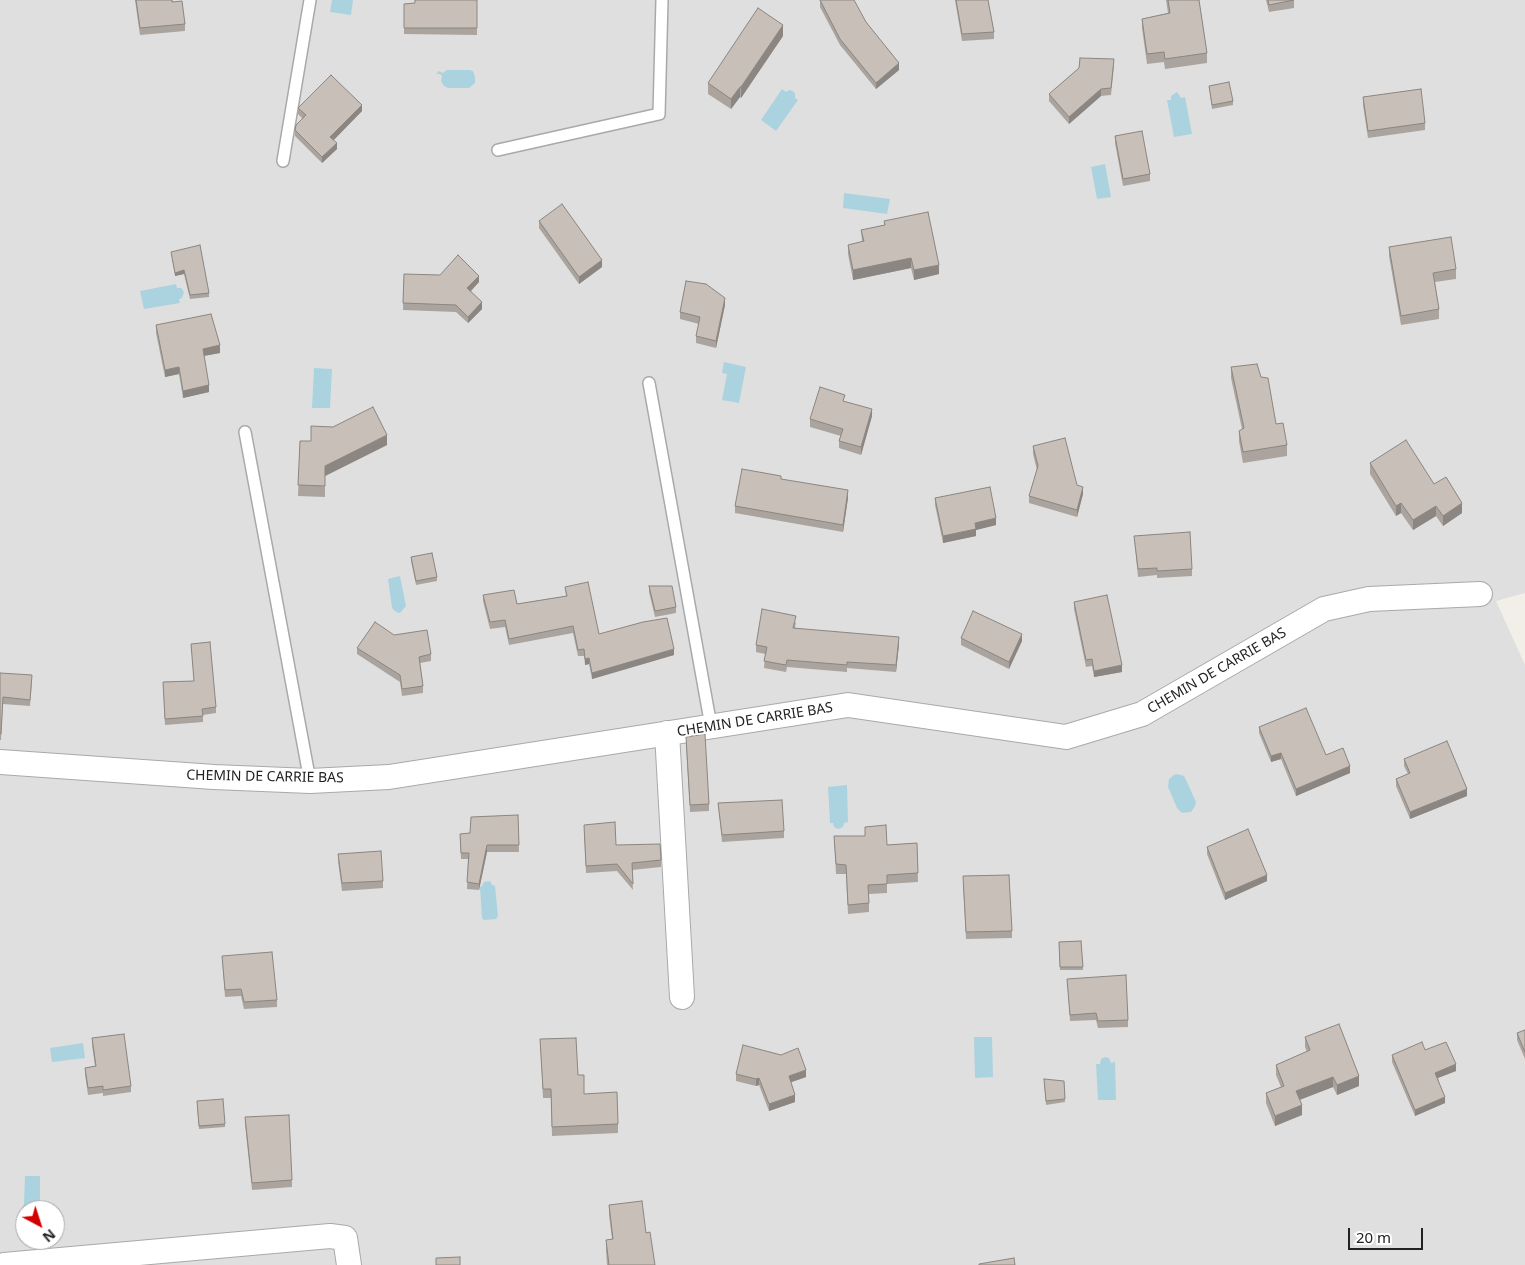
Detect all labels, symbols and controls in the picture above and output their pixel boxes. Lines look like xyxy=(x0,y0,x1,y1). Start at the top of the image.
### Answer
street label: CHEMIN DE CARRIE BAS xyxy=(1145,624,1289,718)
street label: CHEMIN DE CARRIE BAS xyxy=(676,699,834,741)
street label: CHEMIN DE CARRIE BAS xyxy=(186,767,344,787)
north arrow xyxy=(15,1200,65,1250)
scale bar xyxy=(1350,1218,1425,1250)
text: N xyxy=(39,1225,60,1247)
text: 20 m xyxy=(1356,1227,1391,1247)

